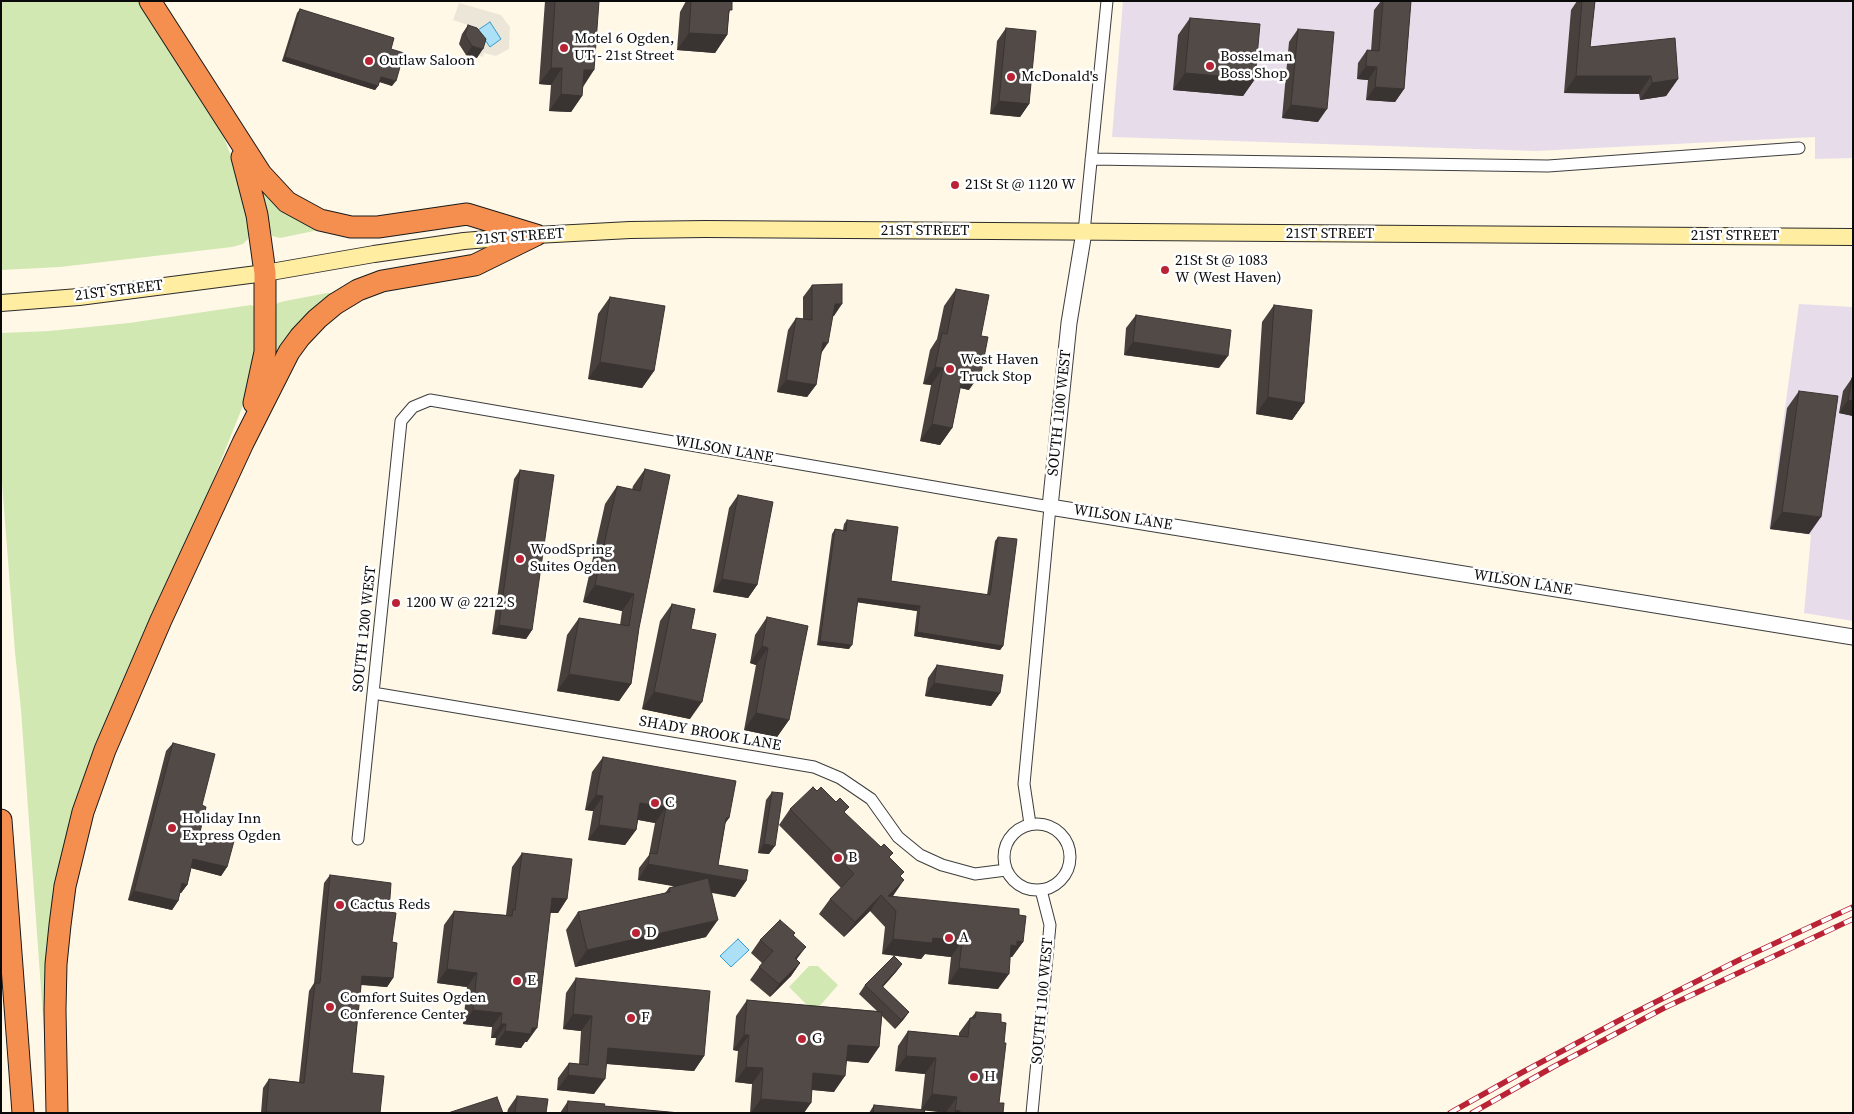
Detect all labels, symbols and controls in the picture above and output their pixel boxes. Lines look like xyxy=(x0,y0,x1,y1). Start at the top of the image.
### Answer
place label: Motel 6 Ogden, UT - 21st Street xyxy=(574,30,675,65)
marker: Motel 6 Ogden, UT - 21st Street xyxy=(558,42,570,54)
place label: Bosselman Boss Shop xyxy=(1220,48,1293,83)
place label: Outlaw Saloon xyxy=(379,52,475,70)
marker: Outlaw Saloon xyxy=(363,55,375,67)
marker: Bosselman Boss Shop xyxy=(1204,60,1216,72)
place label: McDonald's xyxy=(1021,68,1098,86)
marker: McDonald's xyxy=(1005,71,1017,83)
place label: 21St St @ 1120 W xyxy=(965,176,1076,194)
marker: 21St St @ 1120 W xyxy=(949,179,961,191)
street label: 21ST STREET xyxy=(881,222,969,240)
street label: 21ST STREET xyxy=(475,225,565,249)
street label: 21ST STREET xyxy=(1286,225,1374,243)
street label: 21ST STREET xyxy=(1691,227,1779,245)
place label: 21St St @ 1083 W (West Haven) xyxy=(1175,252,1282,287)
marker: 21St St @ 1083 W (West Haven) xyxy=(1159,264,1171,276)
street label: 21ST STREET xyxy=(74,277,164,305)
street label: SOUTH 1100 WEST xyxy=(1044,349,1076,477)
place label: West Haven Truck Stop xyxy=(960,351,1039,386)
marker: West Haven Truck Stop xyxy=(944,363,956,375)
street label: WILSON LANE xyxy=(673,432,775,468)
street label: WILSON LANE xyxy=(1072,501,1174,535)
place label: WoodSpring Suites Ogden xyxy=(530,541,617,576)
marker: WoodSpring Suites Ogden xyxy=(514,553,526,565)
street label: SOUTH 1200 WEST xyxy=(349,565,381,693)
street label: WILSON LANE xyxy=(1472,566,1574,600)
place label: 1200 W @ 2212 S xyxy=(406,594,515,612)
marker: 1200 W @ 2212 S xyxy=(390,597,402,609)
street label: SHADY BROOK LANE xyxy=(638,713,782,755)
place label: C xyxy=(665,794,674,812)
marker: C xyxy=(649,797,661,809)
place label: Holiday Inn Express Ogden xyxy=(182,810,281,845)
marker: Holiday Inn Express Ogden xyxy=(166,822,178,834)
place label: B xyxy=(848,849,857,867)
marker: B xyxy=(832,852,844,864)
place label: Cactus Reds xyxy=(350,896,430,914)
marker: Cactus Reds xyxy=(334,899,346,911)
place label: D xyxy=(646,924,657,942)
marker: D xyxy=(630,927,642,939)
place label: A xyxy=(959,929,969,947)
marker: A xyxy=(943,932,955,944)
street label: SOUTH 1100 WEST xyxy=(1029,937,1057,1065)
place label: E xyxy=(527,972,536,990)
marker: E xyxy=(511,975,523,987)
place label: Comfort Suites Ogden Conference Center xyxy=(340,989,486,1024)
marker: Comfort Suites Ogden Conference Center xyxy=(324,1001,336,1013)
place label: F xyxy=(641,1009,650,1027)
marker: F xyxy=(625,1012,637,1024)
place label: G xyxy=(812,1030,822,1048)
marker: G xyxy=(796,1033,808,1045)
place label: H xyxy=(984,1068,996,1086)
marker: H xyxy=(968,1071,980,1083)

